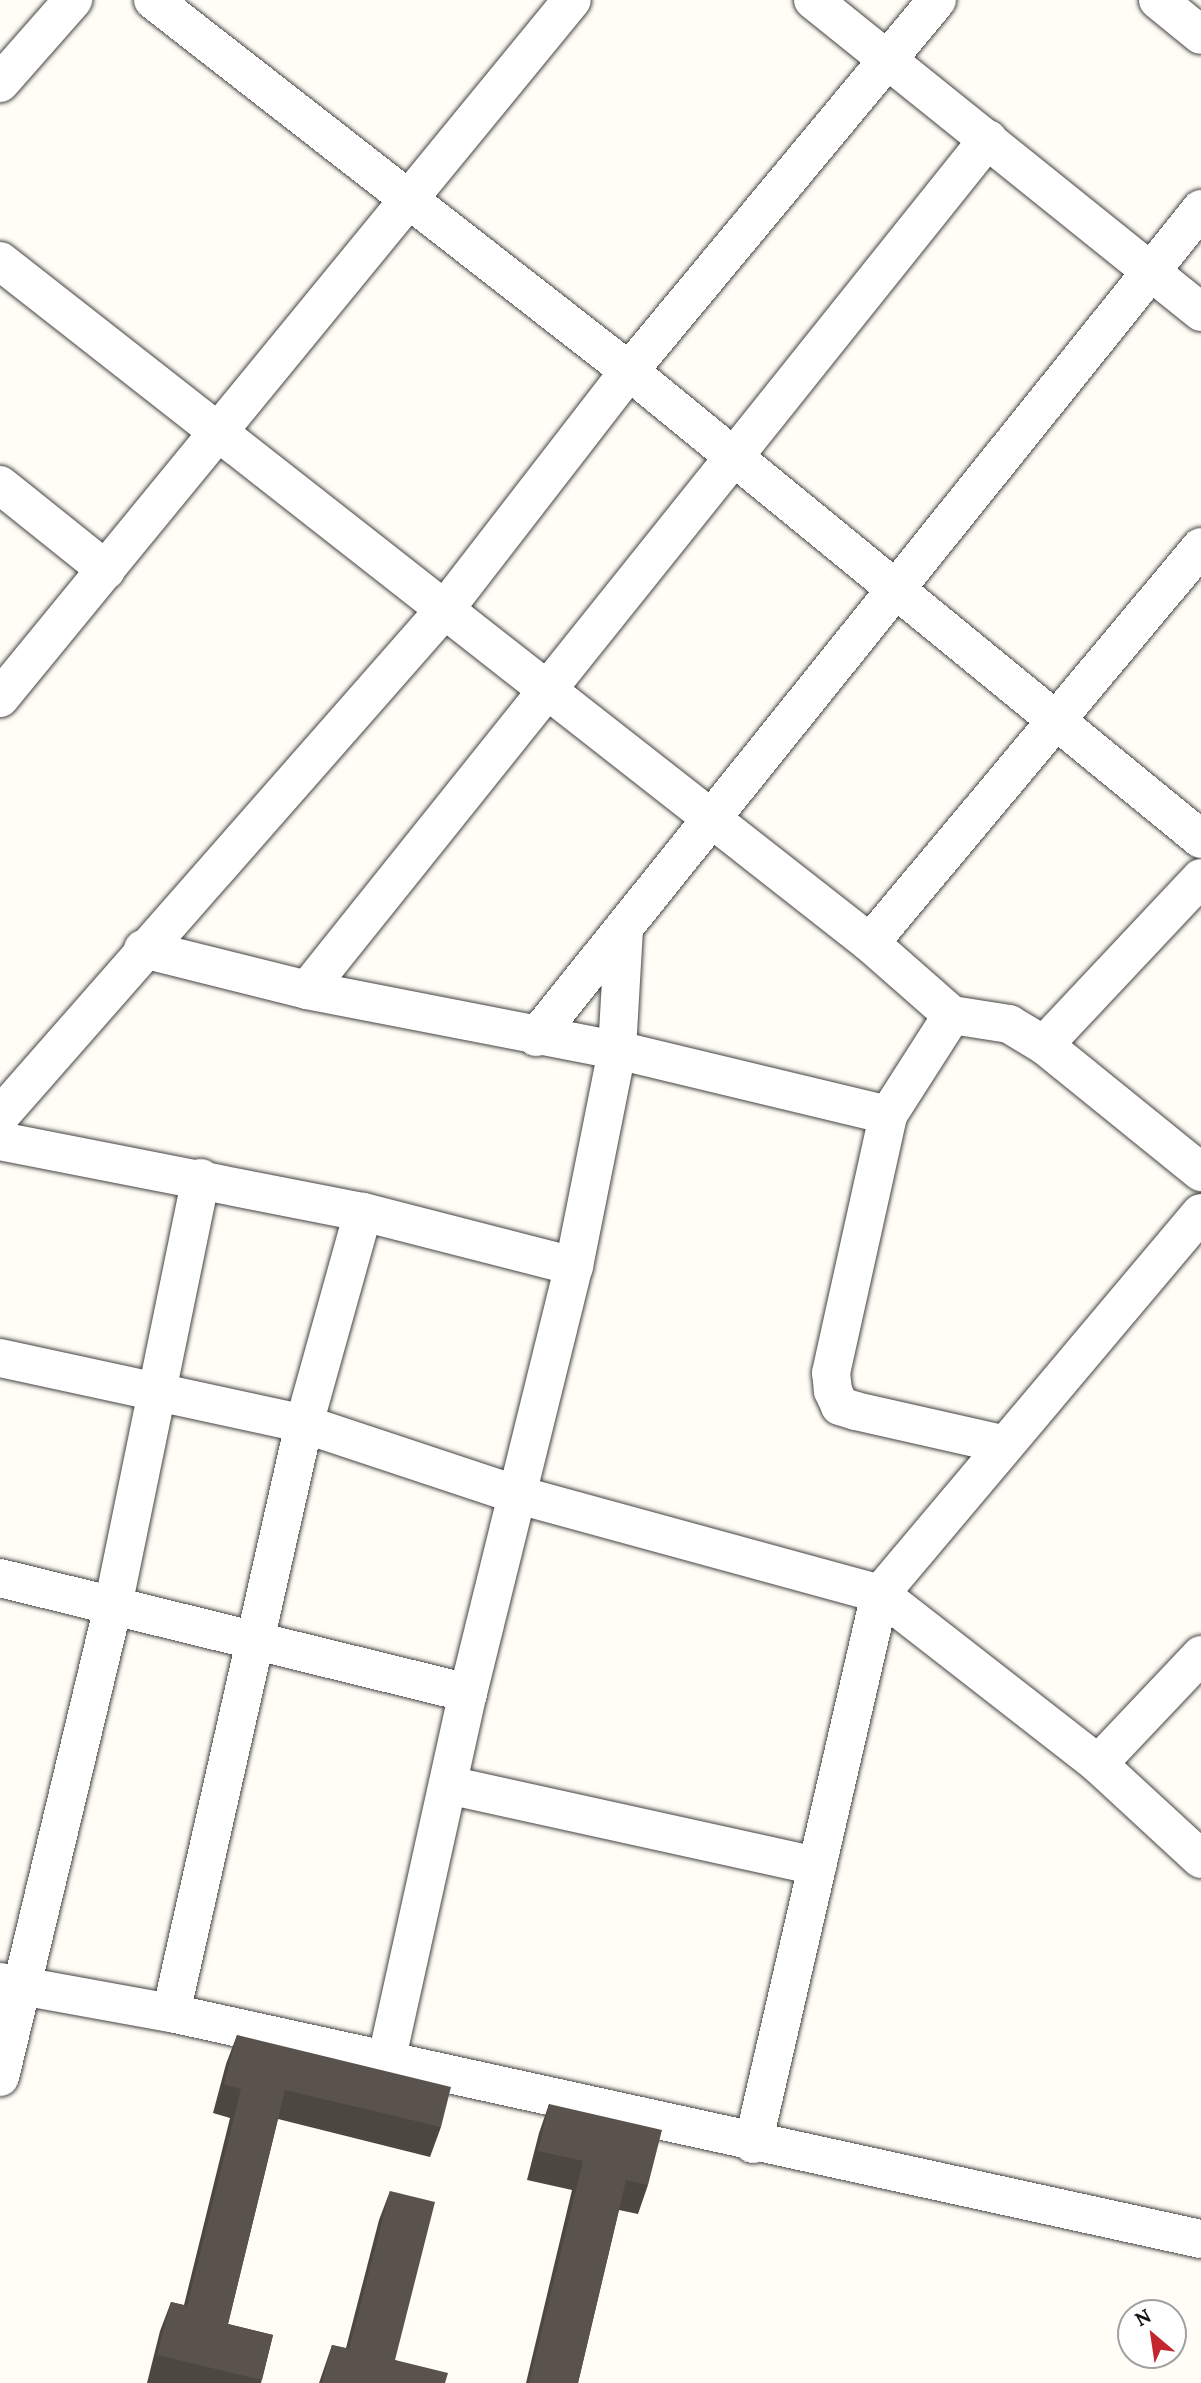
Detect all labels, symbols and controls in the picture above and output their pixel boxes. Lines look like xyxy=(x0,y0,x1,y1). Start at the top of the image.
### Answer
north arrow xyxy=(1117,2299,1187,2369)
text: N xyxy=(1131,2303,1155,2331)

